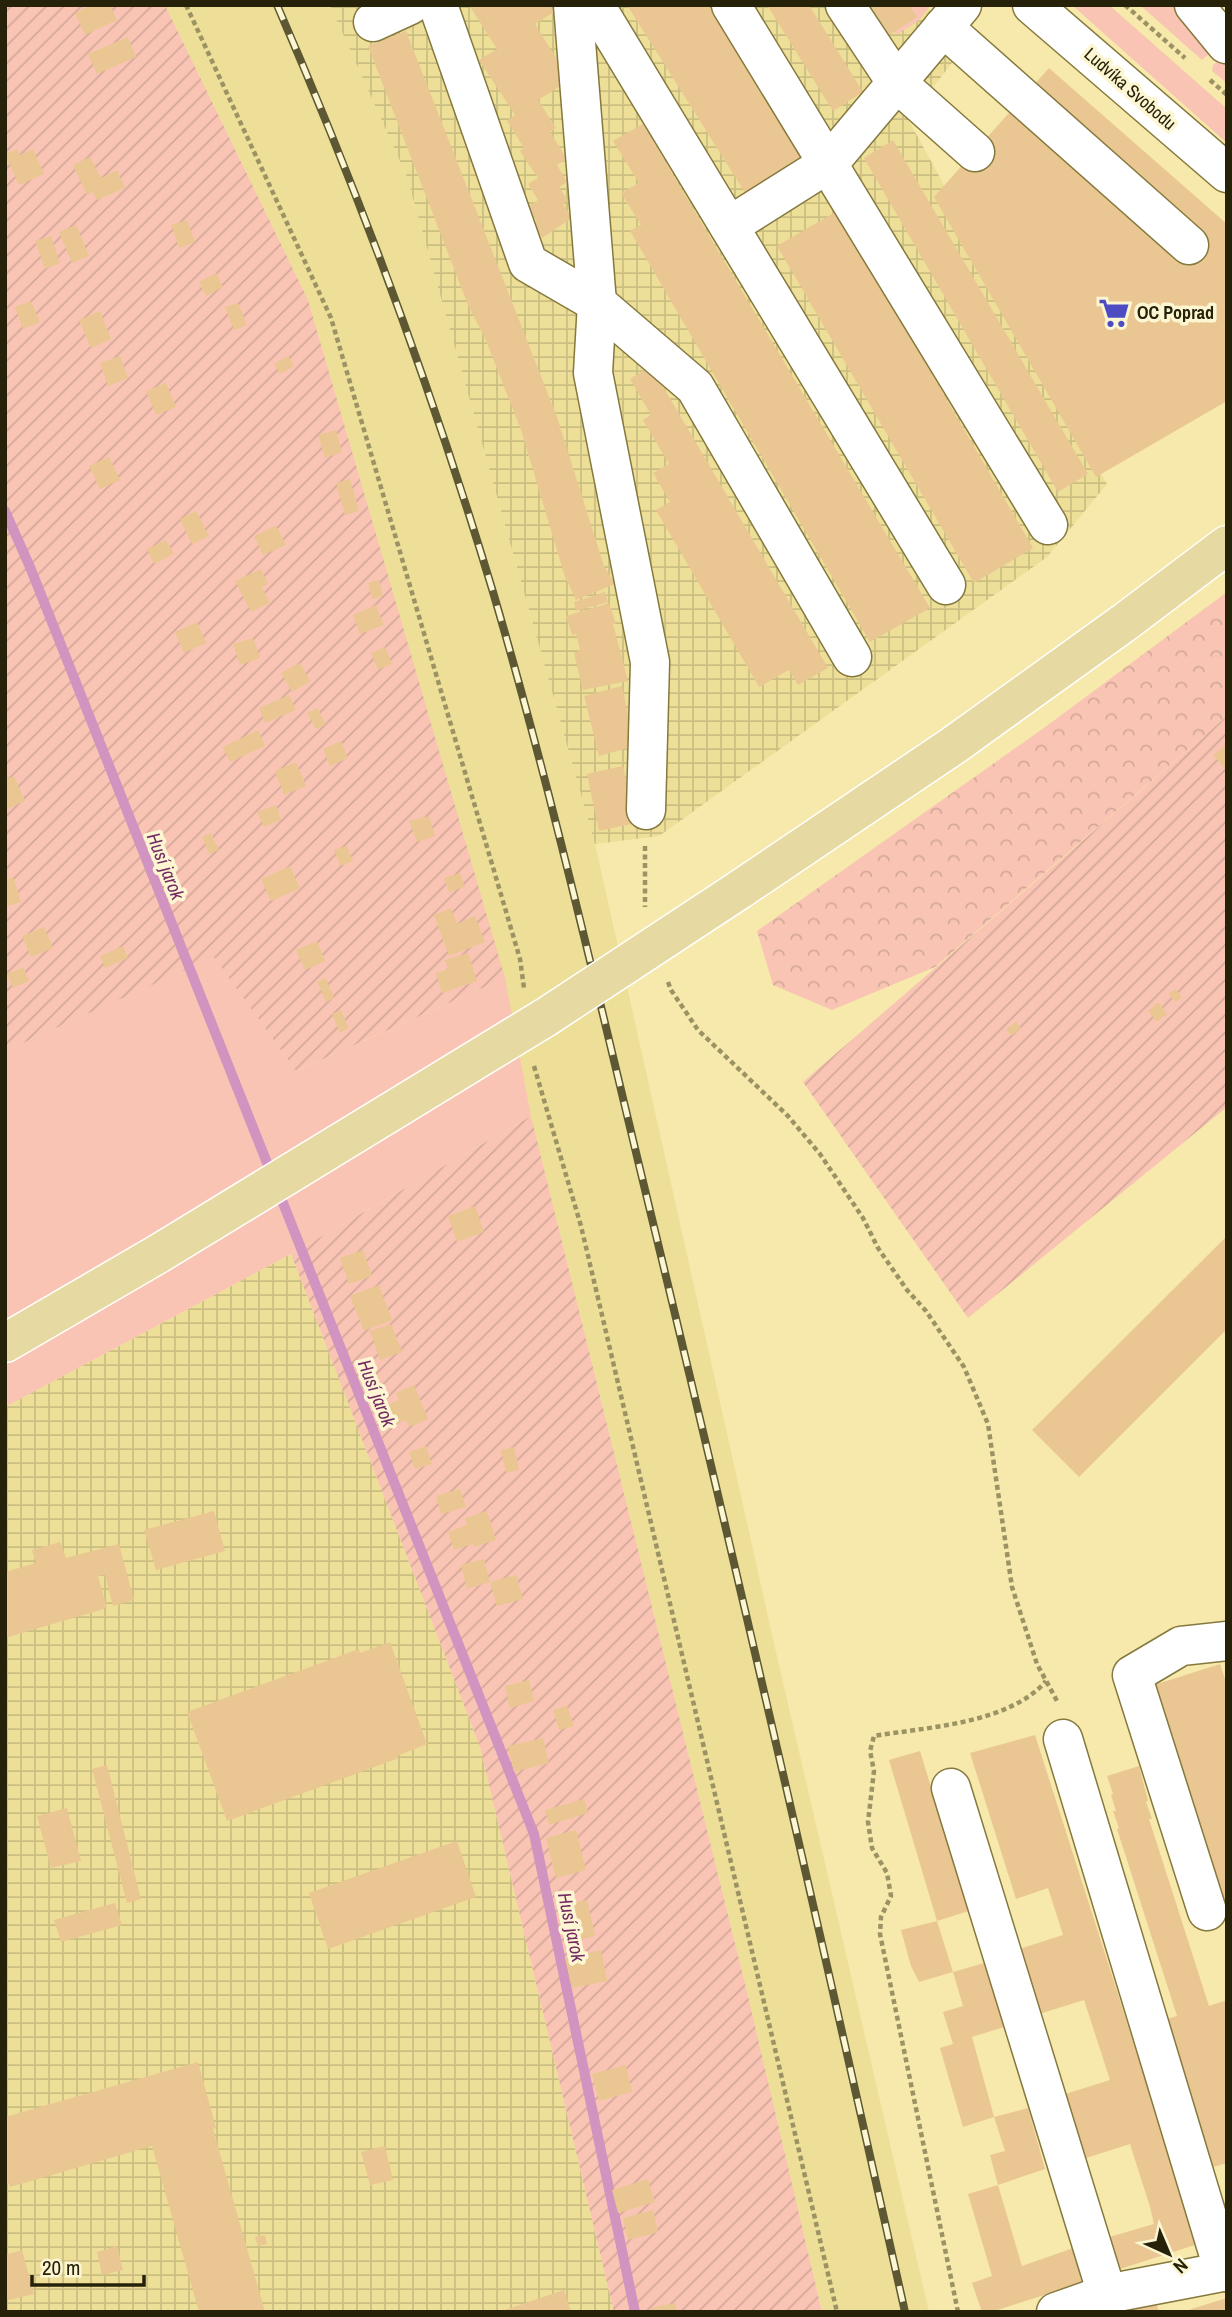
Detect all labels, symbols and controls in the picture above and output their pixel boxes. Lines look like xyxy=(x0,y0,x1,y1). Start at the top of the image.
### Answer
street label: Ludvíka Svobodu xyxy=(1079,42,1182,135)
supermarket icon: OC Poprad xyxy=(1097,296,1131,330)
place label: OC Poprad xyxy=(1137,300,1214,325)
water label: Husí jarok xyxy=(141,829,192,904)
water label: Husí jarok xyxy=(352,1356,403,1431)
water label: Husí jarok xyxy=(552,1890,592,1965)
north arrow xyxy=(1134,2219,1204,2289)
scale bar xyxy=(32,2244,144,2288)
text: 20 m xyxy=(42,2253,80,2282)
text: N xyxy=(1168,2253,1194,2279)

